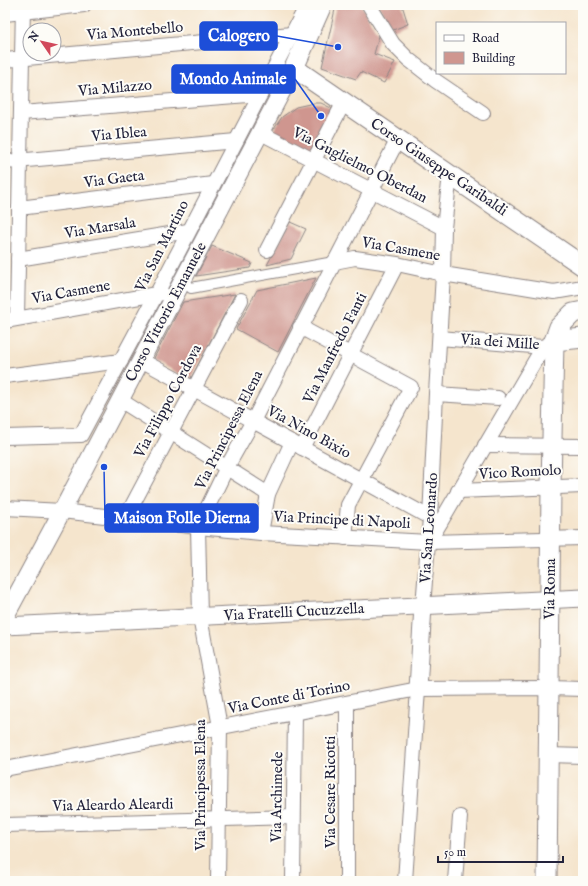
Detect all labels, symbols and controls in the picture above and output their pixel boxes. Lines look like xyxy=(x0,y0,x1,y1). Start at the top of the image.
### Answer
street label: Via Montebello xyxy=(85,17,184,45)
north arrow xyxy=(22,22,62,62)
callout: Calogero xyxy=(200,22,277,50)
legend xyxy=(436,22,566,74)
text: Calogero xyxy=(208,27,270,47)
text: N xyxy=(26,29,43,46)
text: Road xyxy=(472,31,500,46)
text: Building xyxy=(472,51,516,66)
callout: Mondo Animale xyxy=(172,65,295,93)
text: Mondo Animale xyxy=(179,70,287,90)
street label: Via Milazzo xyxy=(76,75,153,101)
street label: Corso Giuseppe Garibaldi xyxy=(367,114,511,220)
street label: Via Iblea xyxy=(90,122,148,146)
street label: Via Guglielmo Oberdan xyxy=(289,122,431,207)
street label: Via Gaeta xyxy=(82,166,146,192)
street label: Via San Martino xyxy=(130,197,193,296)
street label: Via Marsala xyxy=(62,213,138,243)
street label: Via Casmene xyxy=(359,233,442,265)
street label: Corso Vittorio Emanuele xyxy=(121,239,211,385)
street label: Via Casmene xyxy=(29,276,112,308)
street label: Via Manfredo Fanti xyxy=(298,289,371,408)
street label: Via dei Mille xyxy=(459,330,540,354)
street label: Via Filippo Cordova xyxy=(130,340,206,462)
street label: Via Principessa Elena xyxy=(190,367,267,494)
street label: Via Nino Bixio xyxy=(263,401,354,463)
street label: Vico Romolo xyxy=(477,460,562,484)
street label: Via San Leonardo xyxy=(416,472,442,585)
callout: Maison Folle Dierna xyxy=(105,504,258,532)
street label: Via Principe di Napoli xyxy=(272,507,411,533)
text: Maison Folle Dierna xyxy=(114,509,251,529)
street label: Via Roma xyxy=(540,558,560,621)
street label: Via Fratelli Cucuzzella xyxy=(222,599,365,625)
street label: Via Conte di Torino xyxy=(225,676,352,718)
street label: Via Principessa Elena xyxy=(191,719,210,852)
street label: Via Cesare Ricotti xyxy=(321,736,340,849)
street label: Via Archimede xyxy=(267,751,287,844)
street label: Via Aleardo Aleardi xyxy=(51,794,174,816)
scale bar xyxy=(438,838,563,864)
text: 50 m xyxy=(444,845,466,860)

